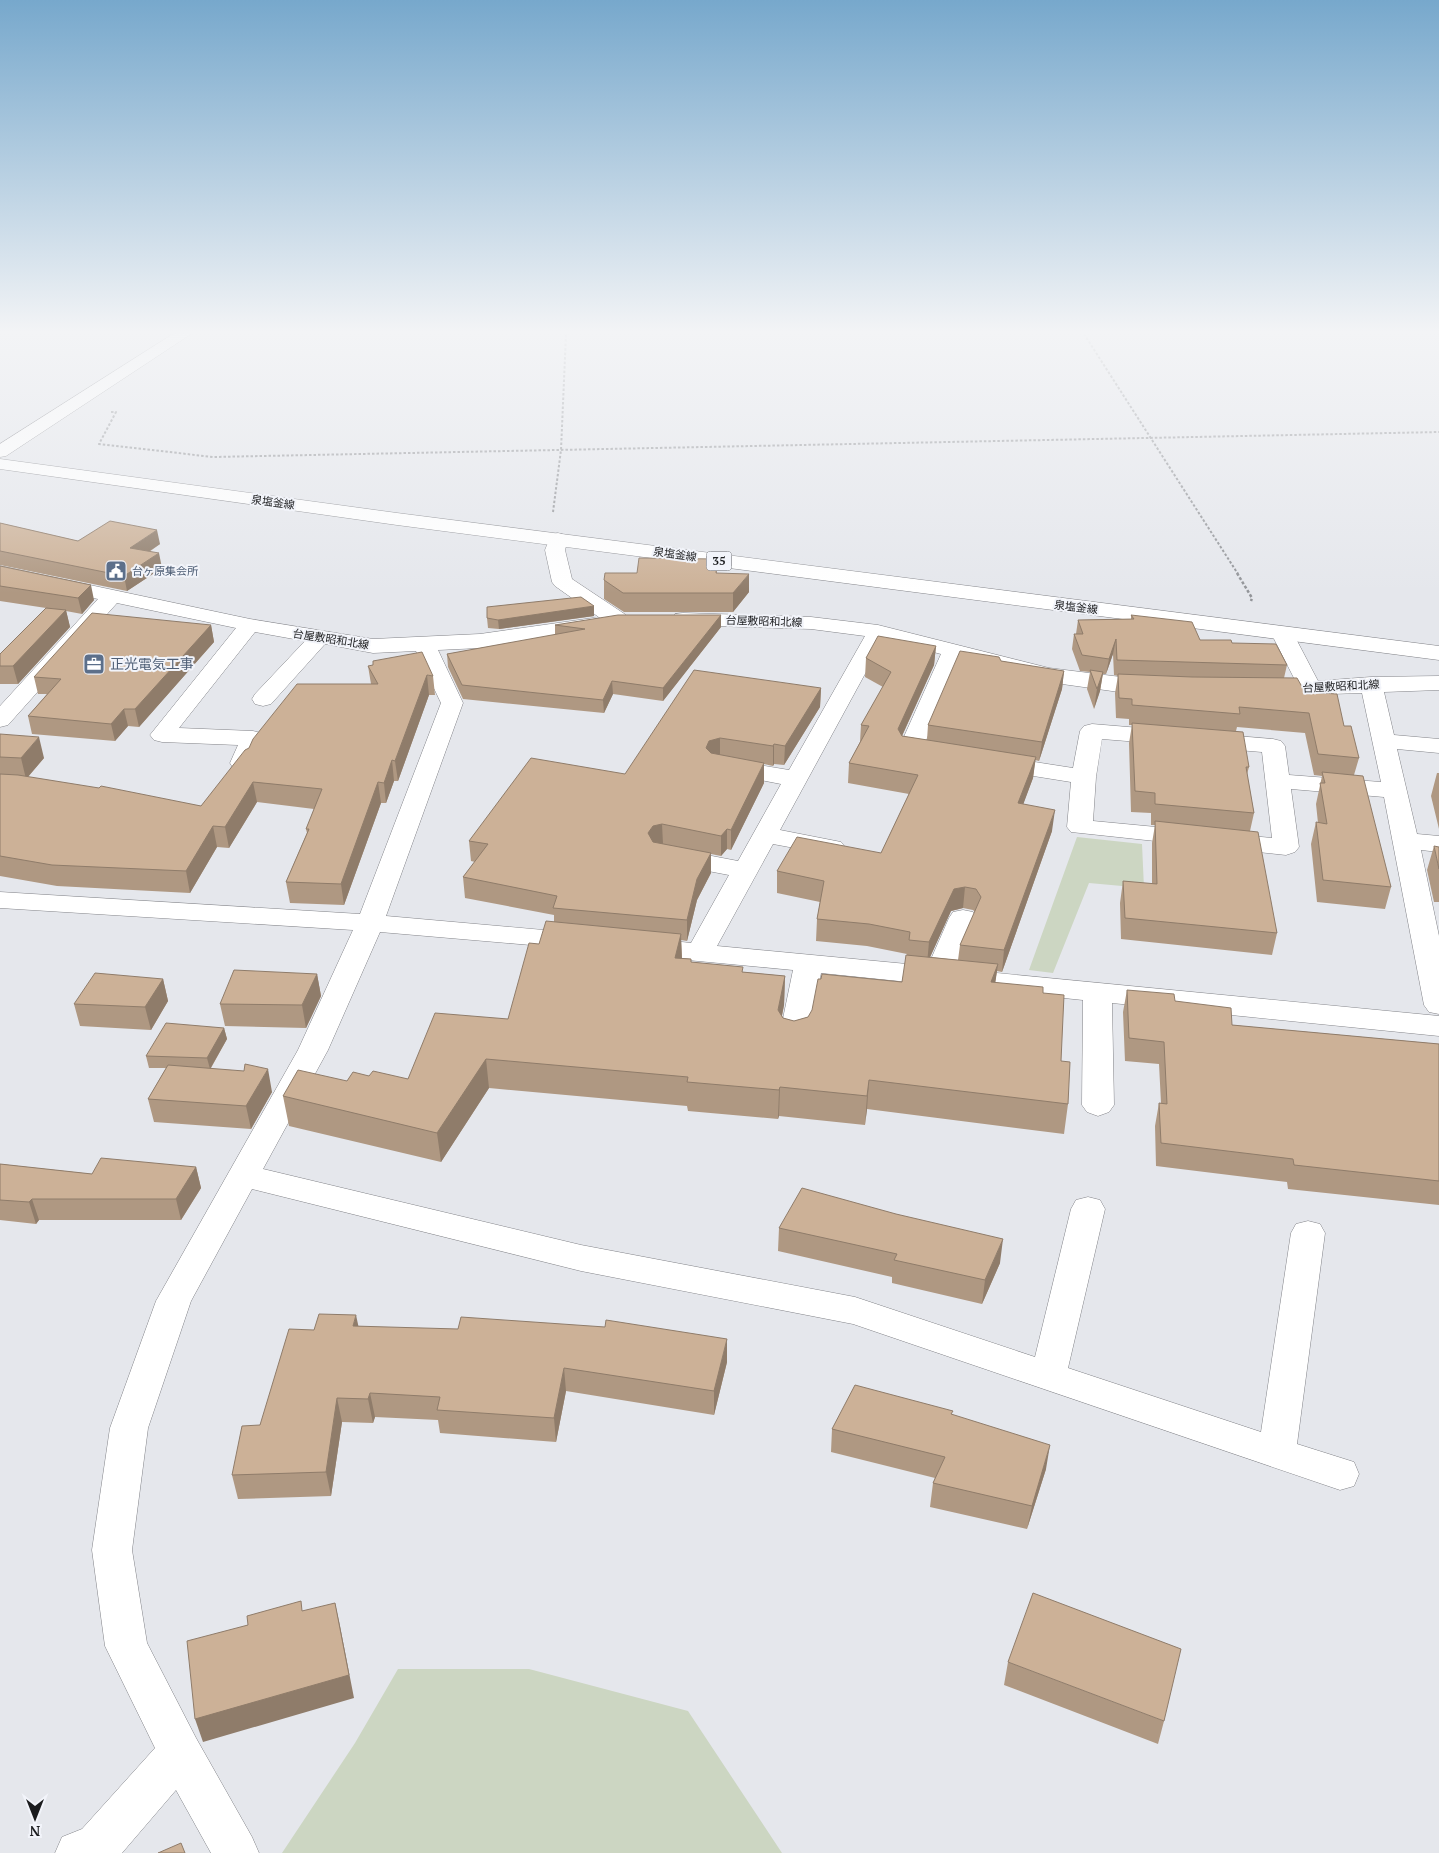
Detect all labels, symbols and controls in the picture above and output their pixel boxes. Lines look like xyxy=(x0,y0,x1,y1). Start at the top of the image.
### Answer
street label: 泉塩釜線 xyxy=(250,492,296,512)
street label: 泉塩釜線 xyxy=(652,544,698,564)
road number: 35 xyxy=(706,552,732,570)
public building icon: 台ヶ原集会所 xyxy=(104,559,128,583)
place label: 台ヶ原集会所 xyxy=(132,564,199,578)
street label: 泉塩釜線 xyxy=(1053,597,1099,617)
street label: 台屋敷昭和北線 xyxy=(725,613,803,629)
street label: 台屋敷昭和北線 xyxy=(292,626,370,652)
office icon: 正光電気工事 xyxy=(82,652,106,676)
place label: 正光電気工事 xyxy=(110,654,194,673)
street label: 台屋敷昭和北線 xyxy=(1302,677,1380,695)
north arrow xyxy=(10,1793,60,1843)
text: N xyxy=(29,1822,40,1841)

